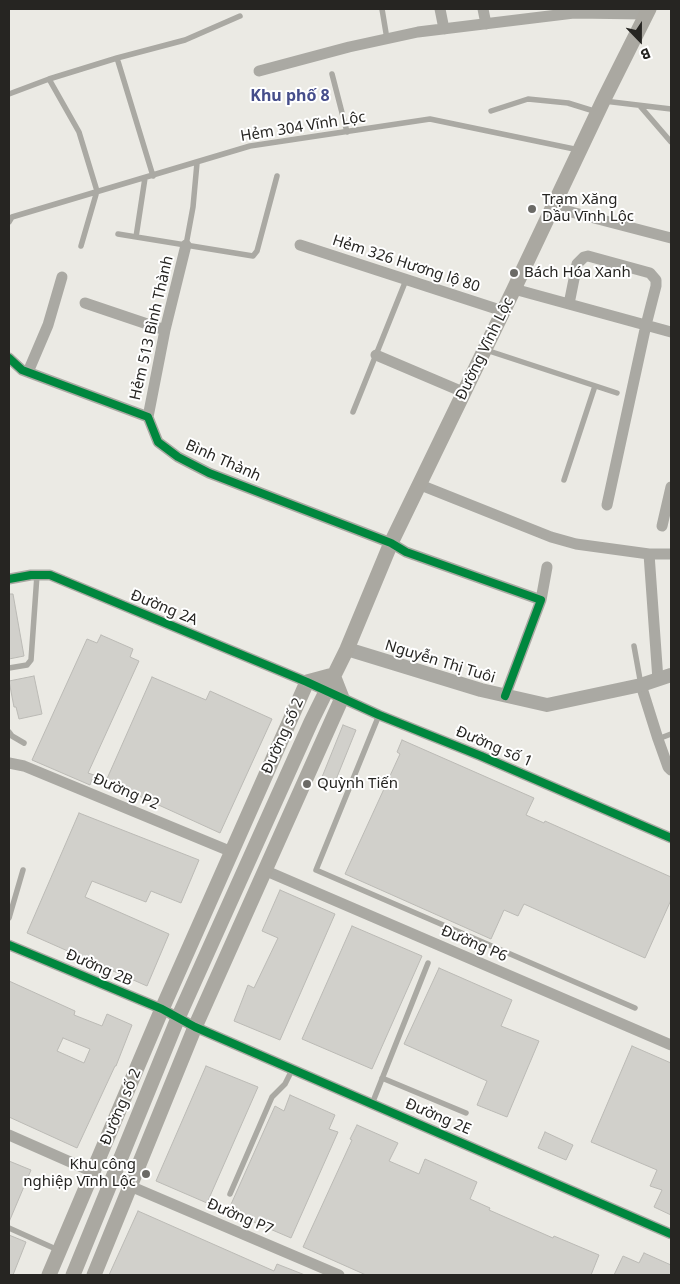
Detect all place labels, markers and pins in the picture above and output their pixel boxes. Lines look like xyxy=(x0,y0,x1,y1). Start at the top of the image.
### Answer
place label: Trạm Xăng Dầu Vĩnh Lộc xyxy=(542,191,634,226)
marker: Trạm Xăng Dầu Vĩnh Lộc xyxy=(526,203,538,215)
place label: Bách Hóa Xanh xyxy=(524,264,631,282)
marker: Bách Hóa Xanh xyxy=(508,267,520,279)
place label: Quỳnh Tiến xyxy=(317,775,398,793)
marker: Quỳnh Tiến xyxy=(301,778,313,790)
place label: Khu công nghiệp Vĩnh Lộc xyxy=(23,1156,136,1191)
marker: Khu công nghiệp Vĩnh Lộc xyxy=(140,1168,152,1180)

